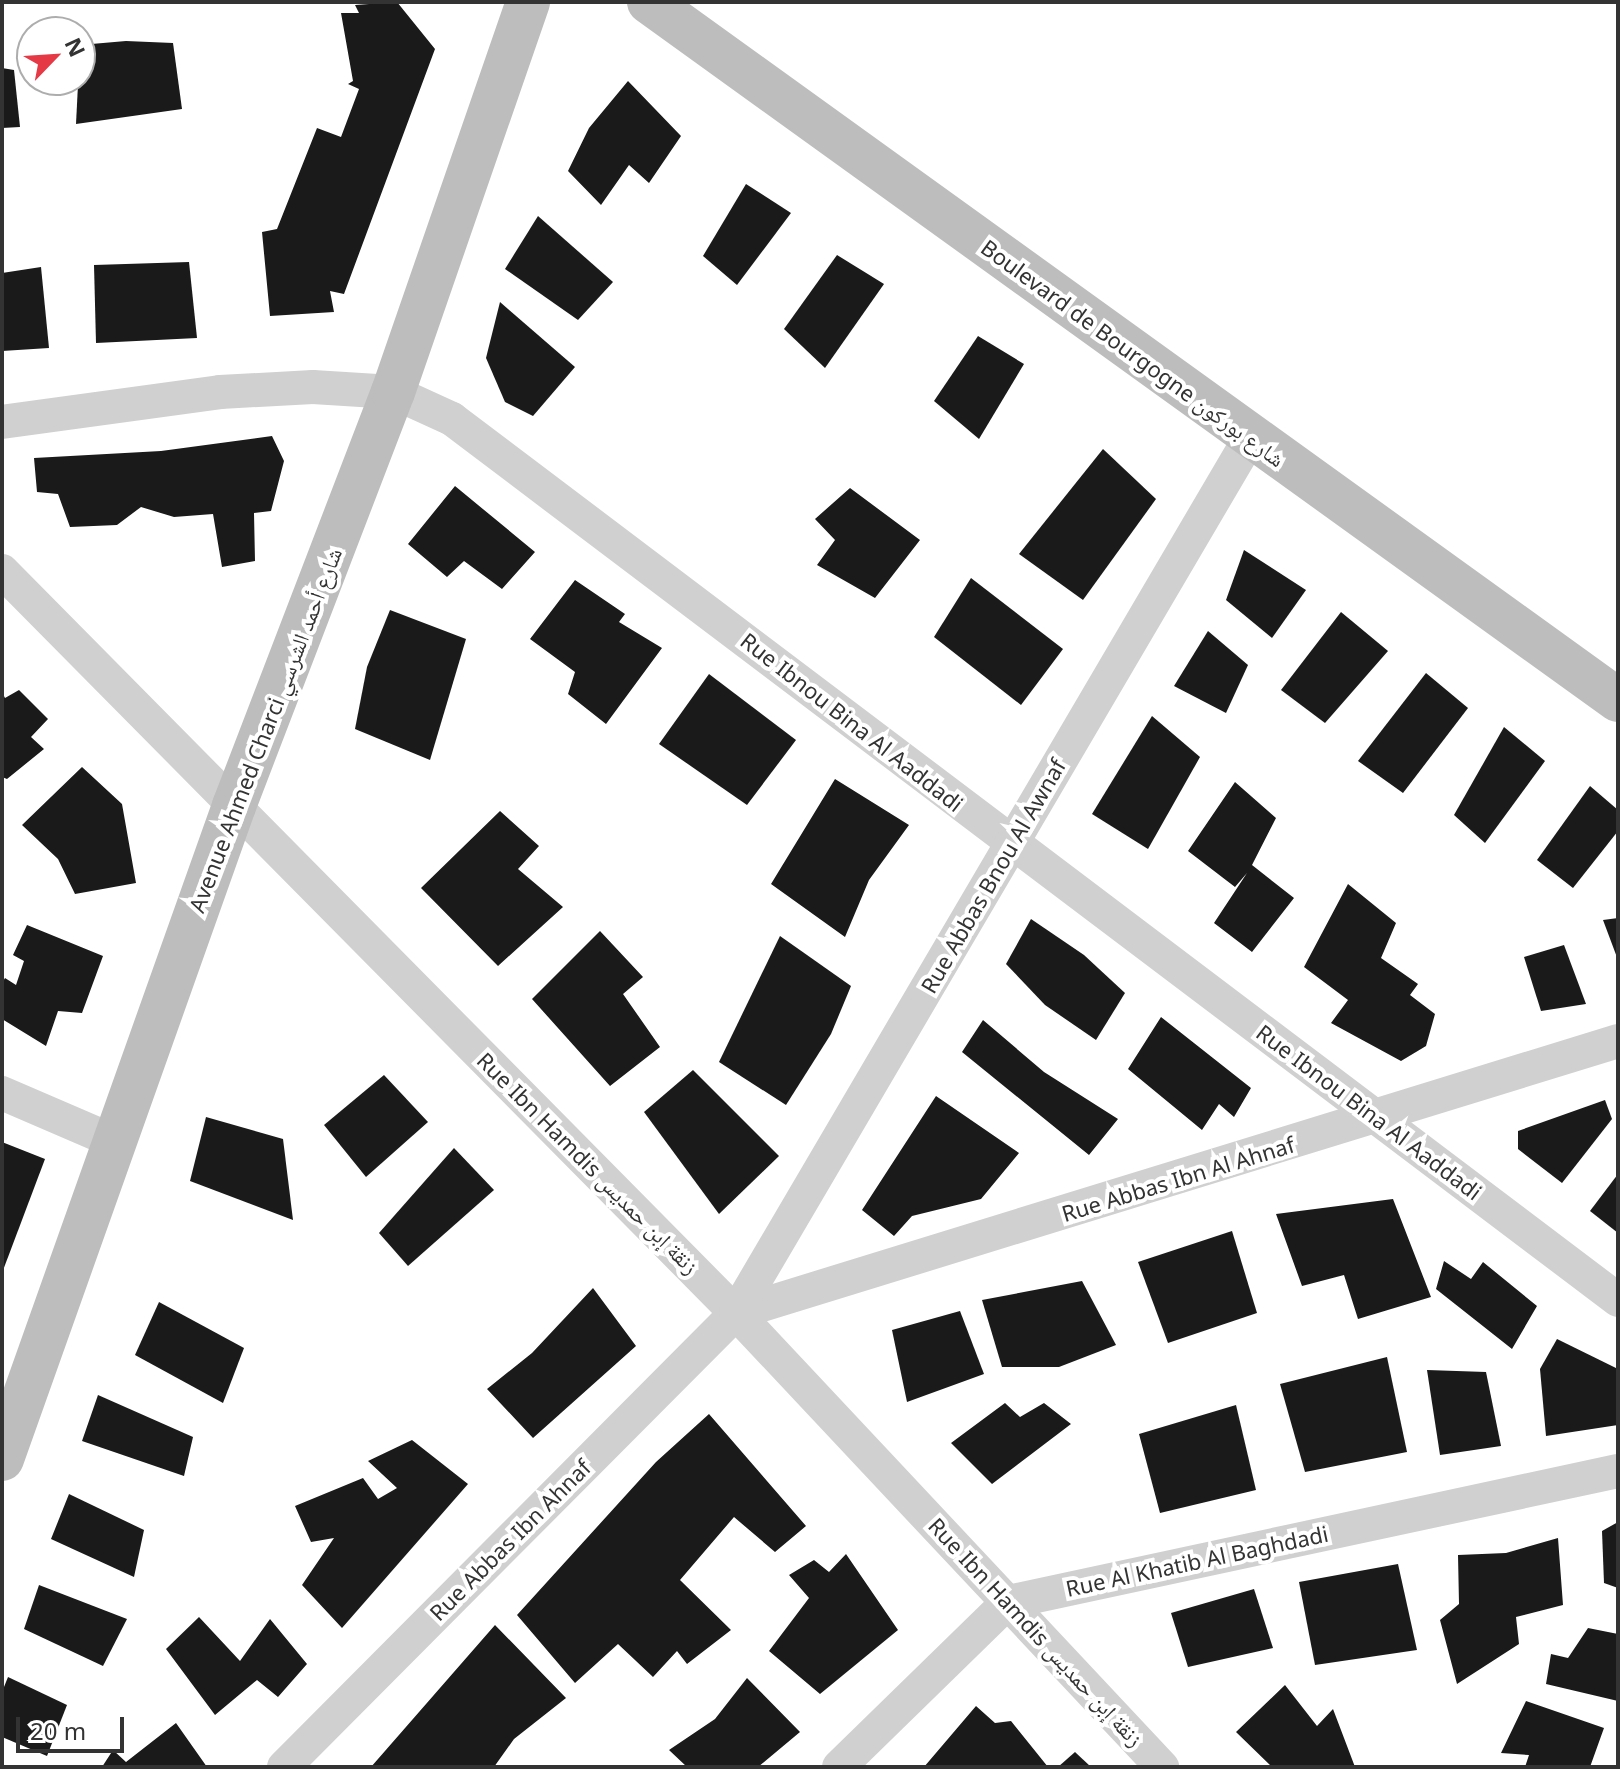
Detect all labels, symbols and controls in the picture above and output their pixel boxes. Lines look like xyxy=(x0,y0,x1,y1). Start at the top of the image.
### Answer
north arrow xyxy=(16,16,96,96)
text: N xyxy=(59,32,93,61)
street label: Boulevard de Bourgogne شارع بوركون xyxy=(976,234,1290,472)
street label: Avenue Ahmed Charci شارع أحمد الشرسي xyxy=(183,544,347,916)
street label: Rue Ibnou Bina Al Aaddadi xyxy=(736,627,968,817)
street label: Rue Abbas Bnou Al Awnaf xyxy=(915,754,1071,998)
street label: Rue Ibnou Bina Al Aaddadi xyxy=(1251,1019,1487,1205)
street label: Rue Ibn Hamdis زنقة إبن حمديس xyxy=(472,1047,704,1279)
street label: Rue Abbas Ibn Al Ahnaf xyxy=(1058,1131,1298,1227)
street label: Rue Abbas Ibn Ahnaf xyxy=(424,1454,596,1626)
street label: Rue Ibn Hamdis زنقة إبن حمديس xyxy=(923,1512,1149,1752)
street label: Rue Al Khatib Al Baghdadi xyxy=(1063,1520,1331,1602)
scale bar xyxy=(20,1701,128,1751)
text: 20 m xyxy=(30,1714,86,1747)

